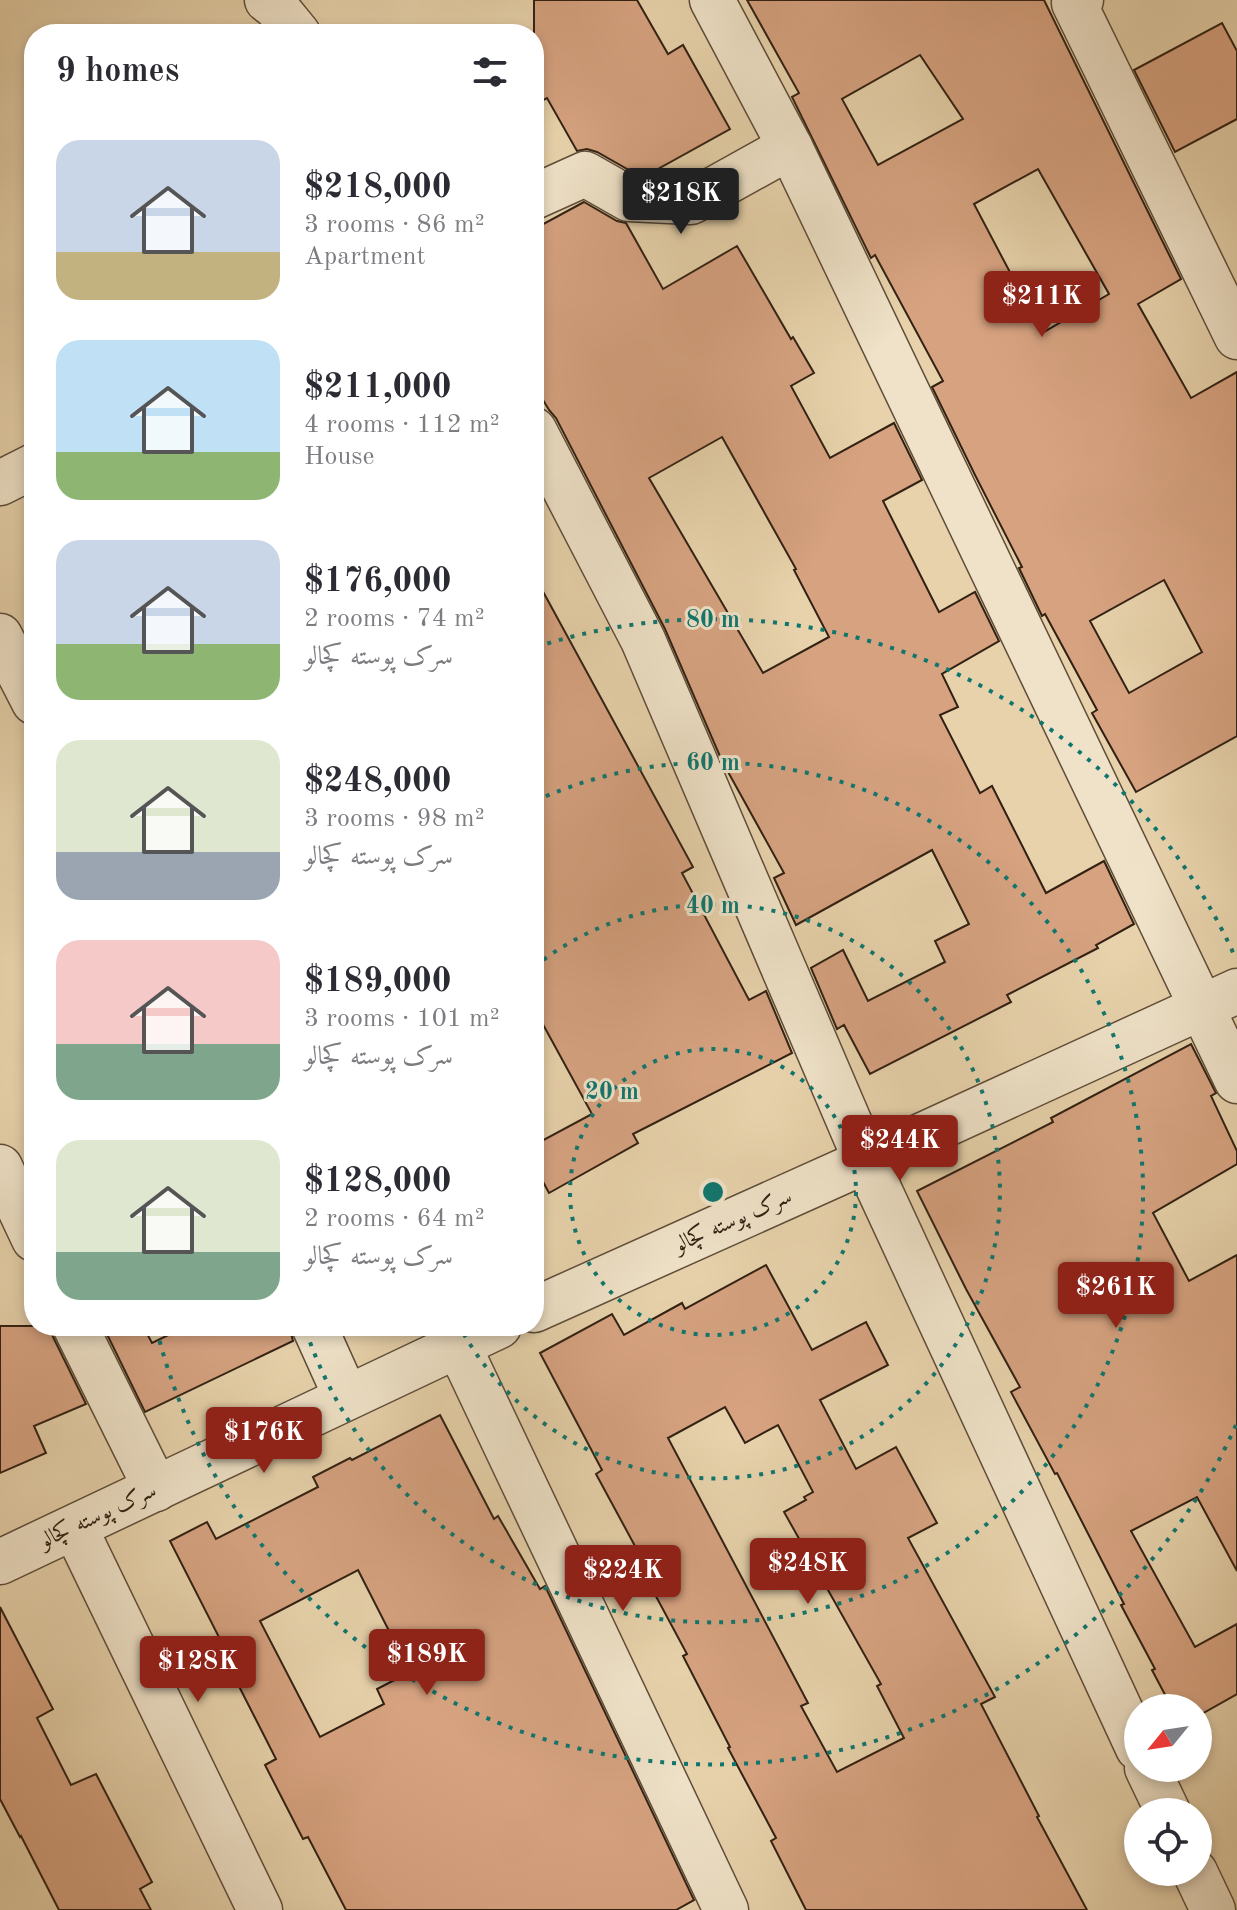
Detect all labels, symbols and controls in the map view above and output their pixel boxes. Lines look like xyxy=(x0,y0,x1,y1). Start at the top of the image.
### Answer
icon: filters xyxy=(468,50,512,94)
text: 9 homes xyxy=(56,55,179,89)
pin: $218K xyxy=(625,168,737,236)
text: $218,000 xyxy=(304,171,452,205)
icon: home xyxy=(120,172,216,268)
text: $218K xyxy=(641,181,721,207)
text: 3 rooms · 86 m² xyxy=(304,212,485,238)
text: Apartment xyxy=(304,244,426,270)
pin: $211K xyxy=(986,271,1098,339)
text: $211K xyxy=(1002,284,1082,310)
text: $211,000 xyxy=(304,371,452,405)
icon: home xyxy=(120,372,216,468)
text: 4 rooms · 112 m² xyxy=(304,412,500,438)
text: House xyxy=(304,444,375,470)
text: $176,000 xyxy=(304,565,452,599)
icon: home xyxy=(120,572,216,668)
text: 2 rooms · 74 m² xyxy=(304,606,485,632)
text: 80 m xyxy=(686,609,740,633)
text: سرک پوسته کچالو xyxy=(304,644,453,670)
text: 60 m xyxy=(686,752,740,776)
text: $248,000 xyxy=(304,765,452,799)
icon: home xyxy=(120,772,216,868)
text: 3 rooms · 98 m² xyxy=(304,806,485,832)
text: سرک پوسته کچالو xyxy=(304,844,453,870)
text: 40 m xyxy=(686,895,740,919)
text: $189,000 xyxy=(304,965,452,999)
icon: home xyxy=(120,972,216,1068)
text: 3 rooms · 101 m² xyxy=(304,1006,500,1032)
text: سرک پوسته کچالو xyxy=(304,1044,453,1070)
text: 20 m xyxy=(585,1081,639,1105)
pin: $244K xyxy=(844,1115,956,1183)
text: $244K xyxy=(860,1128,940,1154)
text: $128,000 xyxy=(304,1165,452,1199)
icon: home xyxy=(120,1172,216,1268)
centre of rings xyxy=(699,1178,727,1206)
street label: سرک پوسته کچالو xyxy=(668,1183,797,1261)
text: 2 rooms · 64 m² xyxy=(304,1206,485,1232)
text: سرک پوسته کچالو xyxy=(304,1244,453,1270)
pin: $261K xyxy=(1060,1262,1172,1330)
text: $261K xyxy=(1076,1275,1156,1301)
pin: $176K xyxy=(208,1407,320,1475)
text: $176K xyxy=(224,1420,304,1446)
street label: سرک پوسته کچالو xyxy=(34,1478,162,1557)
pin: $248K xyxy=(752,1538,864,1606)
pin: $224K xyxy=(567,1545,679,1613)
text: $248K xyxy=(768,1551,848,1577)
text: $224K xyxy=(583,1558,663,1584)
pin: $189K xyxy=(371,1629,483,1697)
pin: $128K xyxy=(142,1636,254,1704)
text: $189K xyxy=(387,1642,467,1668)
text: $128K xyxy=(158,1649,238,1675)
north arrow xyxy=(1124,1694,1212,1782)
map controls xyxy=(1124,1694,1212,1886)
button: locate xyxy=(1124,1798,1212,1886)

